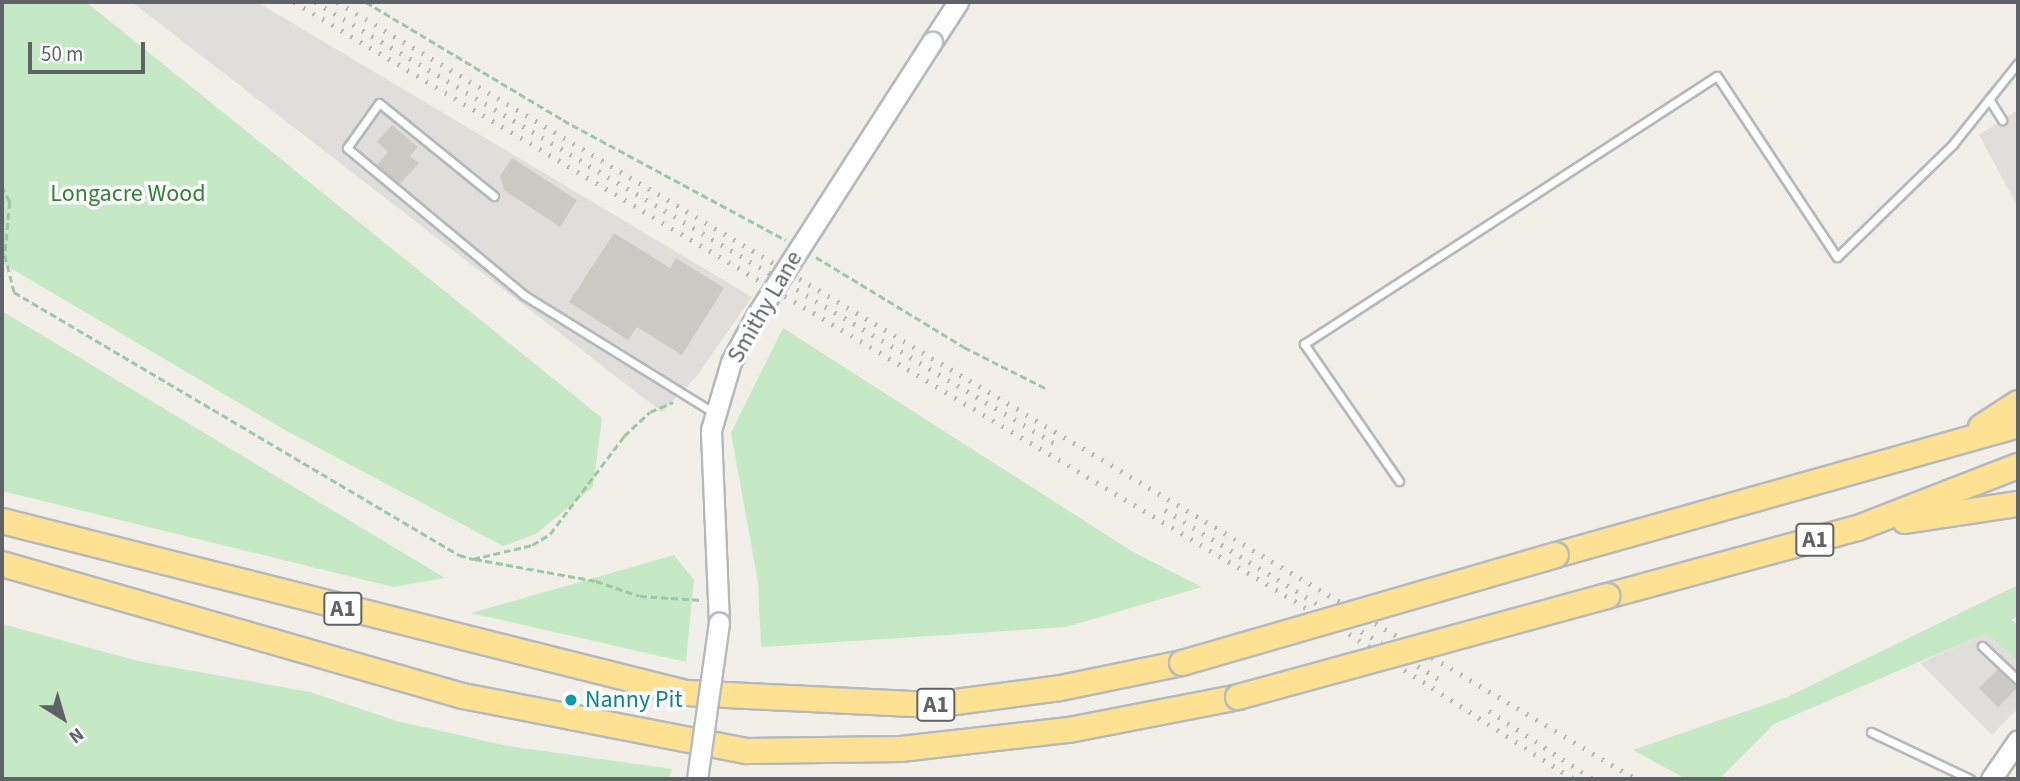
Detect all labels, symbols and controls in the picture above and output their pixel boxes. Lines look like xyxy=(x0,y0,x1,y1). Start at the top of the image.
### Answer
scale bar xyxy=(32,28,149,72)
text: 50 m xyxy=(41,39,83,69)
park label: Longacre Wood xyxy=(50,180,206,208)
street label: Smithy Lane xyxy=(721,246,809,368)
road number: A1 xyxy=(1794,520,1836,560)
road number: A1 xyxy=(322,590,364,628)
north arrow xyxy=(28,683,98,753)
road number: A1 xyxy=(915,685,957,724)
place label: Nanny Pit xyxy=(585,686,682,714)
marker: Nanny Pit xyxy=(563,692,579,708)
text: N xyxy=(63,721,89,750)

